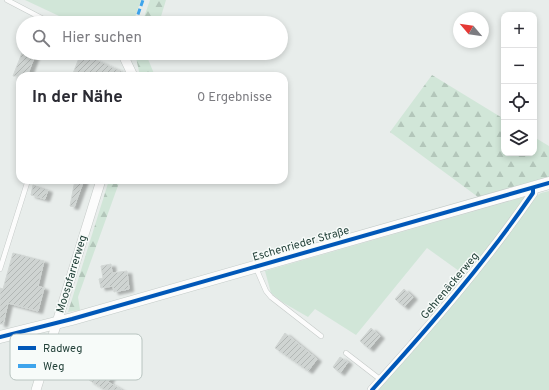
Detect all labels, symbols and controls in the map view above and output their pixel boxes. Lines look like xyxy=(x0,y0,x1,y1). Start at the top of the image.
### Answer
north arrow xyxy=(453,12,489,48)
map controls xyxy=(501,12,537,156)
button: + xyxy=(501,12,537,48)
search box xyxy=(16,16,288,60)
icon: search xyxy=(30,27,52,49)
text: Hier suchen xyxy=(62,29,142,48)
button: − xyxy=(501,48,537,84)
button: locate xyxy=(501,84,537,120)
text: In der Nähe xyxy=(32,87,123,109)
text: 0 Ergebnisse xyxy=(197,90,272,106)
button: layers xyxy=(501,120,537,156)
street label: Eschenrieder Straße xyxy=(251,223,351,264)
street label: Moospfarrerweg xyxy=(54,233,90,315)
street label: Gehrenäckerweg xyxy=(418,250,482,322)
legend xyxy=(10,334,142,380)
text: Radweg xyxy=(43,342,82,356)
text: Weg xyxy=(43,360,64,374)

